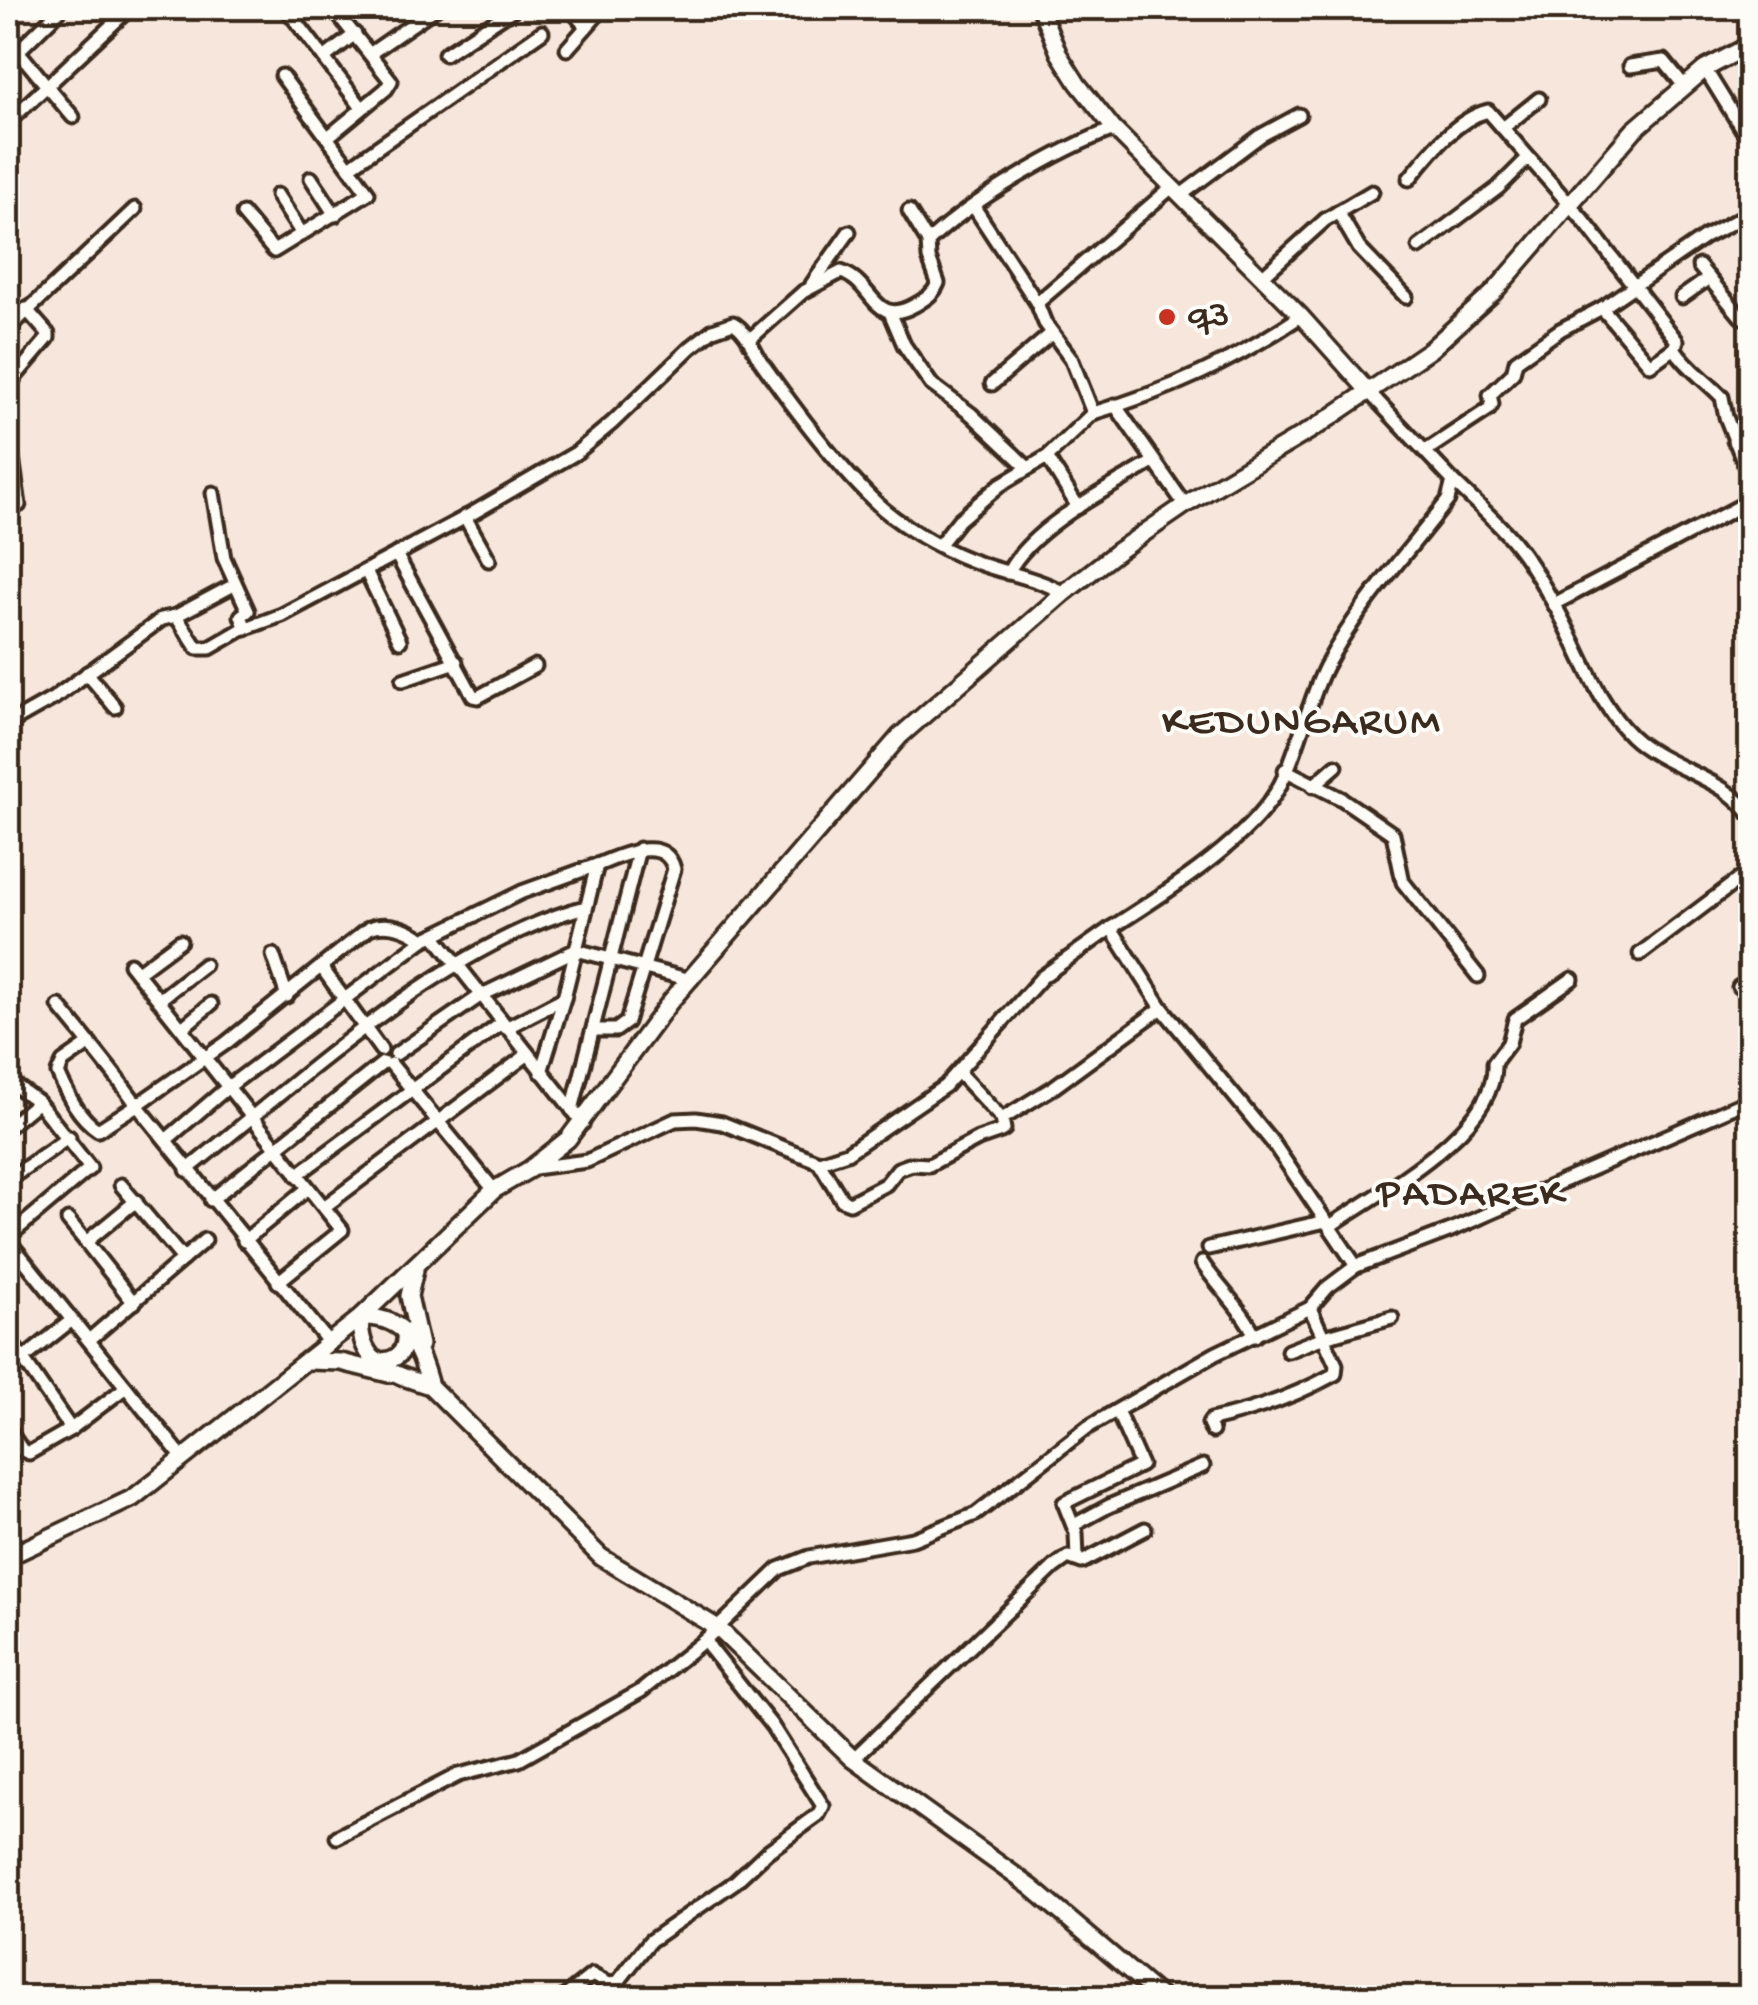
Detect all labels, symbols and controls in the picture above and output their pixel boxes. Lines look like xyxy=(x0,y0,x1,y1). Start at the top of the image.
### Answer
place label: q3 xyxy=(1187,295,1229,339)
marker: q3 xyxy=(1156,306,1178,328)
district label: KEDUNGARUM xyxy=(1162,700,1442,749)
district label: PADAREK xyxy=(1375,1172,1567,1221)

